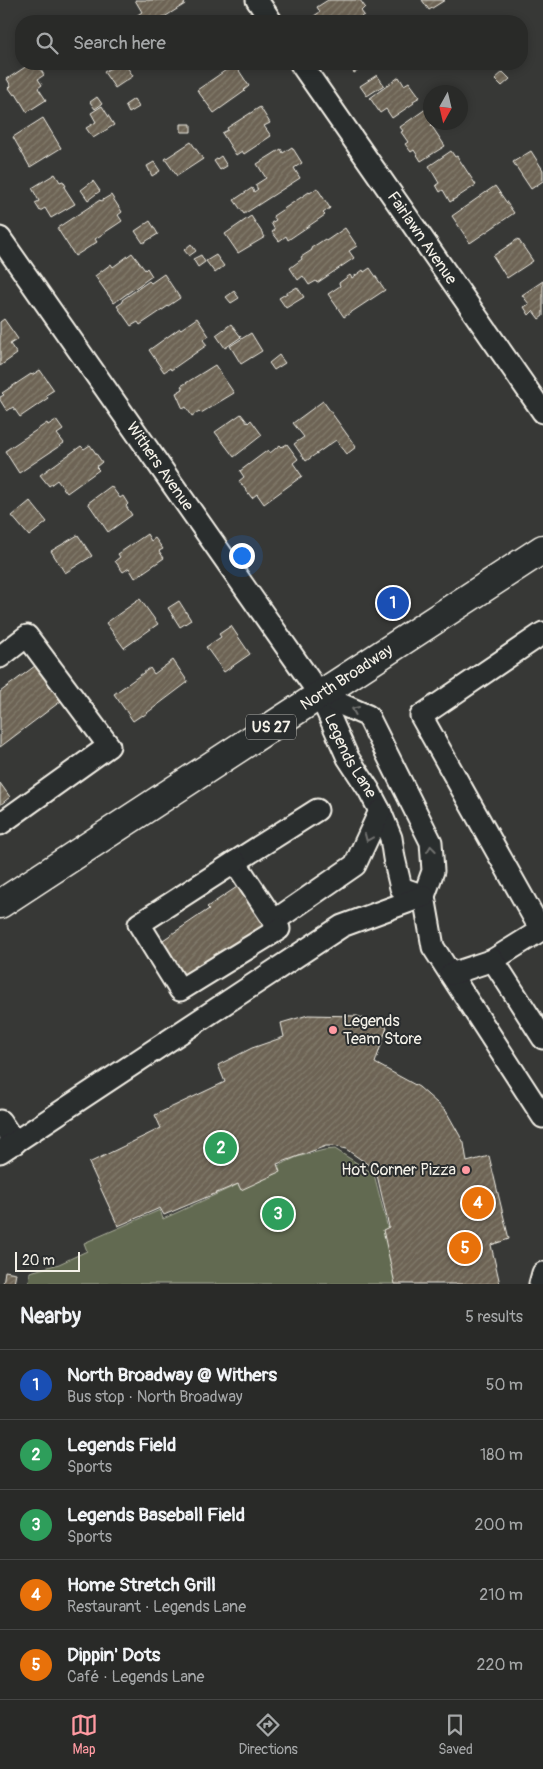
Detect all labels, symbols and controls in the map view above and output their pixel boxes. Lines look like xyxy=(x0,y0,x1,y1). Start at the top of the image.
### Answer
search box xyxy=(15,15,528,70)
icon: search xyxy=(33,29,61,57)
text: Search here xyxy=(73,31,166,55)
north arrow xyxy=(423,85,468,130)
street label: Fairlawn Avenue xyxy=(383,188,461,288)
street label: Withers Avenue xyxy=(122,418,198,515)
your location xyxy=(229,543,255,569)
pin: 1 xyxy=(377,584,409,622)
street label: North Broadway xyxy=(297,640,397,715)
one-way arrow xyxy=(351,706,360,716)
street label: Legends Lane xyxy=(320,711,381,801)
road number: US 27 xyxy=(246,714,296,740)
one-way arrow xyxy=(364,833,374,842)
one-way arrow xyxy=(426,845,437,853)
place label: Legends Team Store xyxy=(343,1011,422,1049)
marker: Legends Team Store xyxy=(327,1024,339,1036)
pin: 2 xyxy=(205,1129,237,1167)
place label: Hot Corner Pizza xyxy=(341,1160,456,1180)
marker: Hot Corner Pizza xyxy=(460,1164,472,1176)
pin: 4 xyxy=(462,1184,494,1222)
pin: 3 xyxy=(262,1195,294,1233)
pin: 5 xyxy=(449,1229,481,1267)
scale bar xyxy=(15,1249,80,1272)
text: 20 m xyxy=(22,1252,55,1269)
text: Nearby xyxy=(20,1303,81,1330)
text: 5 results xyxy=(465,1307,523,1327)
text: North Broadway @ Withers xyxy=(67,1363,277,1387)
text: 1 xyxy=(33,1375,39,1395)
text: 50 m xyxy=(486,1375,523,1395)
text: Bus stop · North Broadway xyxy=(67,1387,243,1407)
text: Legends Field xyxy=(67,1433,176,1457)
text: 2 xyxy=(32,1445,40,1465)
text: 180 m xyxy=(480,1445,523,1465)
text: Sports xyxy=(67,1457,112,1477)
text: Legends Baseball Field xyxy=(67,1503,245,1527)
text: 3 xyxy=(32,1515,40,1535)
text: 200 m xyxy=(475,1515,523,1535)
text: Sports xyxy=(67,1527,112,1547)
text: Home Stretch Grill xyxy=(67,1573,216,1597)
text: 4 xyxy=(31,1585,41,1605)
text: 210 m xyxy=(479,1585,523,1605)
text: Restaurant · Legends Lane xyxy=(67,1597,246,1617)
text: Dippin' Dots xyxy=(67,1643,160,1667)
text: 5 xyxy=(32,1655,40,1675)
text: 220 m xyxy=(477,1655,523,1675)
text: Café · Legends Lane xyxy=(67,1667,204,1687)
tab: Map xyxy=(70,1711,98,1758)
tab: Directions xyxy=(238,1711,298,1758)
tab: Saved xyxy=(438,1711,473,1758)

